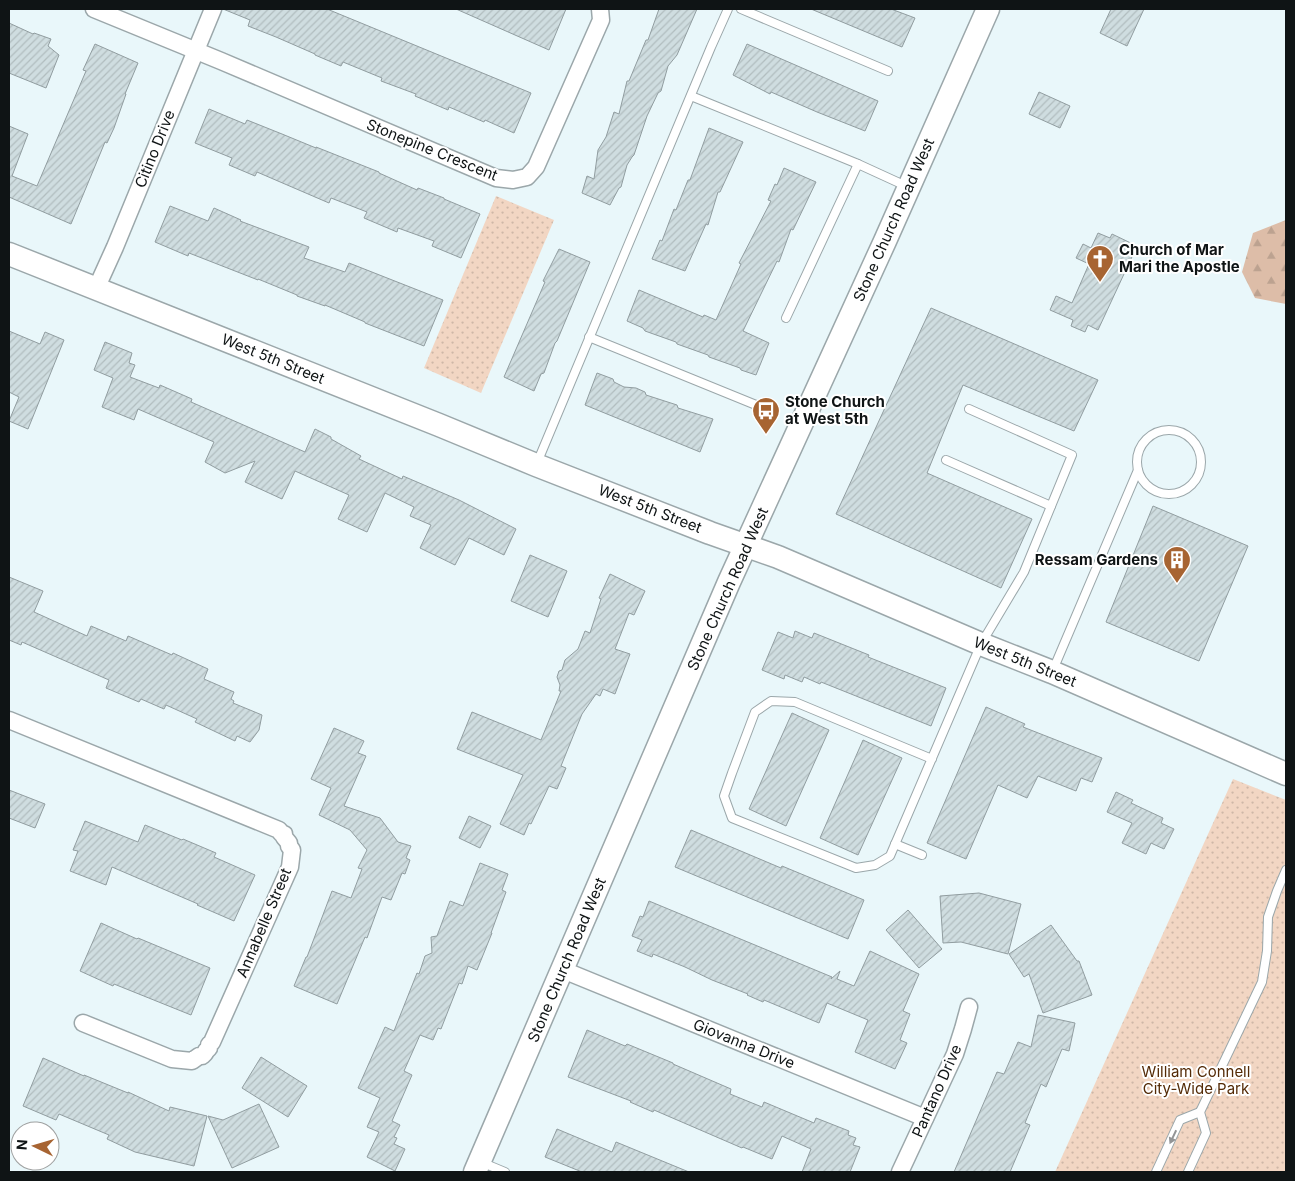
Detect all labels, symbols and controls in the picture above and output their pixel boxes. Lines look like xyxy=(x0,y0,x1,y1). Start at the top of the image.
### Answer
street label: Citino Drive xyxy=(130,107,179,191)
street label: Stonepine Crescent xyxy=(364,115,501,185)
street label: Stone Church Road West xyxy=(849,135,938,304)
place label: Church of Mar Mari the Apostle xyxy=(1119,240,1240,276)
church icon: Church of Mar Mari the Apostle xyxy=(1085,244,1115,283)
street label: West 5th Street xyxy=(219,329,327,388)
place label: Stone Church at West 5th xyxy=(785,392,885,428)
bus stop icon: Stone Church at West 5th xyxy=(751,396,781,435)
street label: West 5th Street xyxy=(596,480,705,537)
street label: Stone Church Road West xyxy=(683,504,772,673)
building icon: Ressam Gardens xyxy=(1162,545,1192,584)
place label: Ressam Gardens xyxy=(1035,550,1158,569)
street label: West 5th Street xyxy=(971,632,1079,691)
street label: Annabelle Street xyxy=(232,865,295,980)
street label: Stone Church Road West xyxy=(523,875,610,1045)
street label: Giovanna Drive xyxy=(691,1015,798,1073)
street label: Pantano Drive xyxy=(908,1041,965,1140)
park label: William Connell City-Wide Park xyxy=(1142,1062,1250,1098)
north arrow xyxy=(10,1121,60,1171)
one-way arrow xyxy=(1168,1129,1177,1144)
text: N xyxy=(13,1139,30,1151)

